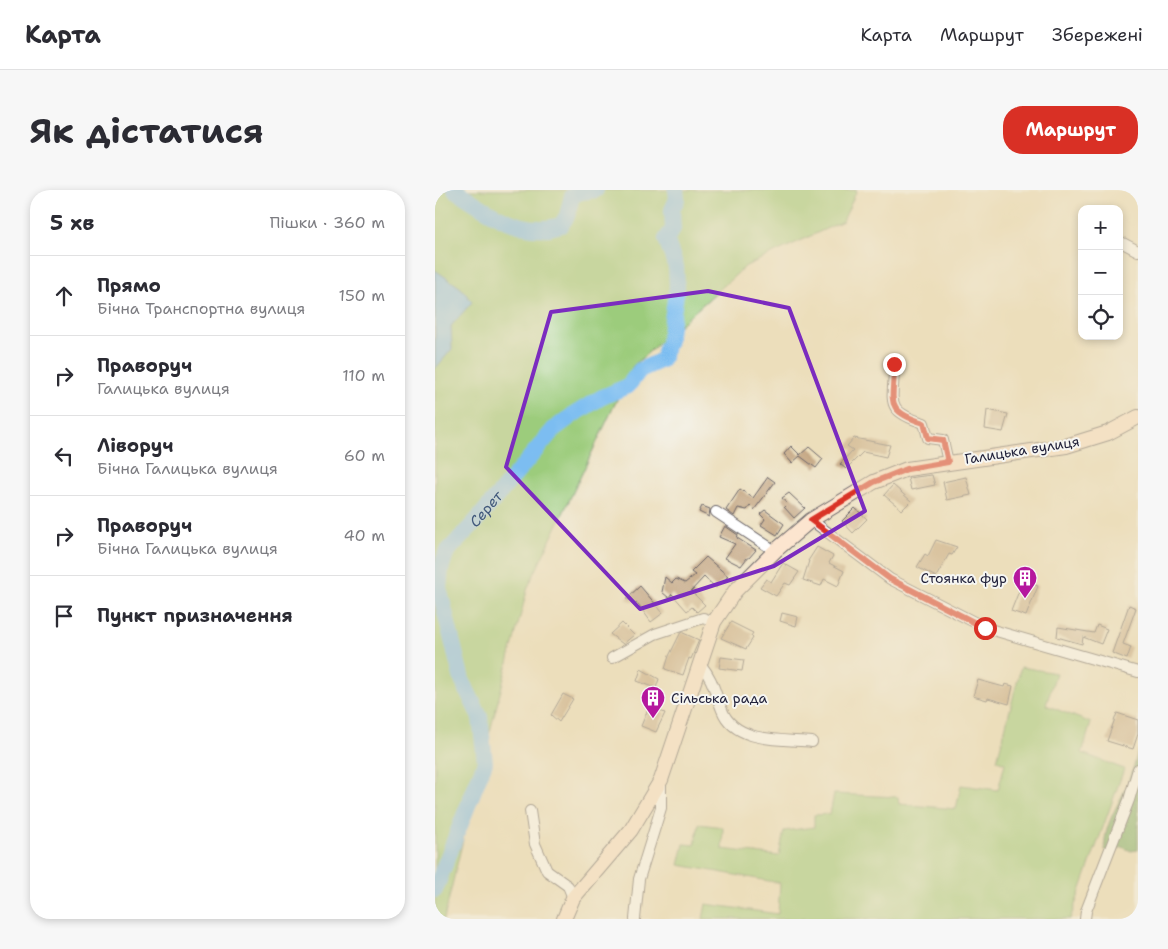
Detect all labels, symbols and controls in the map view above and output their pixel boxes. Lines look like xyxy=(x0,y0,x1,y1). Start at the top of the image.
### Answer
text: Карта xyxy=(25,19,101,51)
text: Карта xyxy=(860,23,912,47)
text: Маршрут xyxy=(940,23,1024,47)
text: Збережені xyxy=(1052,23,1143,47)
button: Маршрут xyxy=(1003,106,1138,154)
text: Як дістатися xyxy=(30,107,264,154)
map controls xyxy=(1078,205,1123,340)
button: + xyxy=(1078,205,1123,250)
text: 5 хв xyxy=(50,209,94,237)
text: Пішки · 360 m xyxy=(270,212,385,233)
button: − xyxy=(1078,250,1123,295)
text: Прямо xyxy=(97,273,161,298)
icon: ahead xyxy=(50,282,78,310)
text: 150 m xyxy=(338,285,385,306)
button: locate xyxy=(1078,295,1123,340)
text: Бічна Транспортна вулиця xyxy=(97,298,305,319)
text: Праворуч xyxy=(97,353,192,378)
route end xyxy=(883,353,906,376)
icon: right xyxy=(50,362,78,390)
text: 110 m xyxy=(342,365,385,386)
text: Галицька вулиця xyxy=(97,378,230,399)
street label: Галицька вулиця xyxy=(963,432,1081,468)
text: Ліворуч xyxy=(97,433,173,458)
icon: left xyxy=(50,442,78,470)
text: 60 m xyxy=(344,445,385,466)
text: Бічна Галицька вулиця xyxy=(97,458,278,479)
water label: Серет xyxy=(465,486,508,532)
text: Праворуч xyxy=(97,513,192,538)
icon: right xyxy=(50,522,78,550)
text: 40 m xyxy=(343,525,385,546)
text: Бічна Галицька вулиця xyxy=(97,538,278,559)
building icon: Стоянка фур xyxy=(1012,565,1038,599)
place label: Стоянка фур xyxy=(921,569,1007,587)
icon: arrive xyxy=(50,602,78,630)
text: Пункт призначення xyxy=(97,603,293,628)
route start xyxy=(974,617,997,640)
building icon: Сільська рада xyxy=(640,685,666,719)
place label: Сільська рада xyxy=(671,689,767,707)

